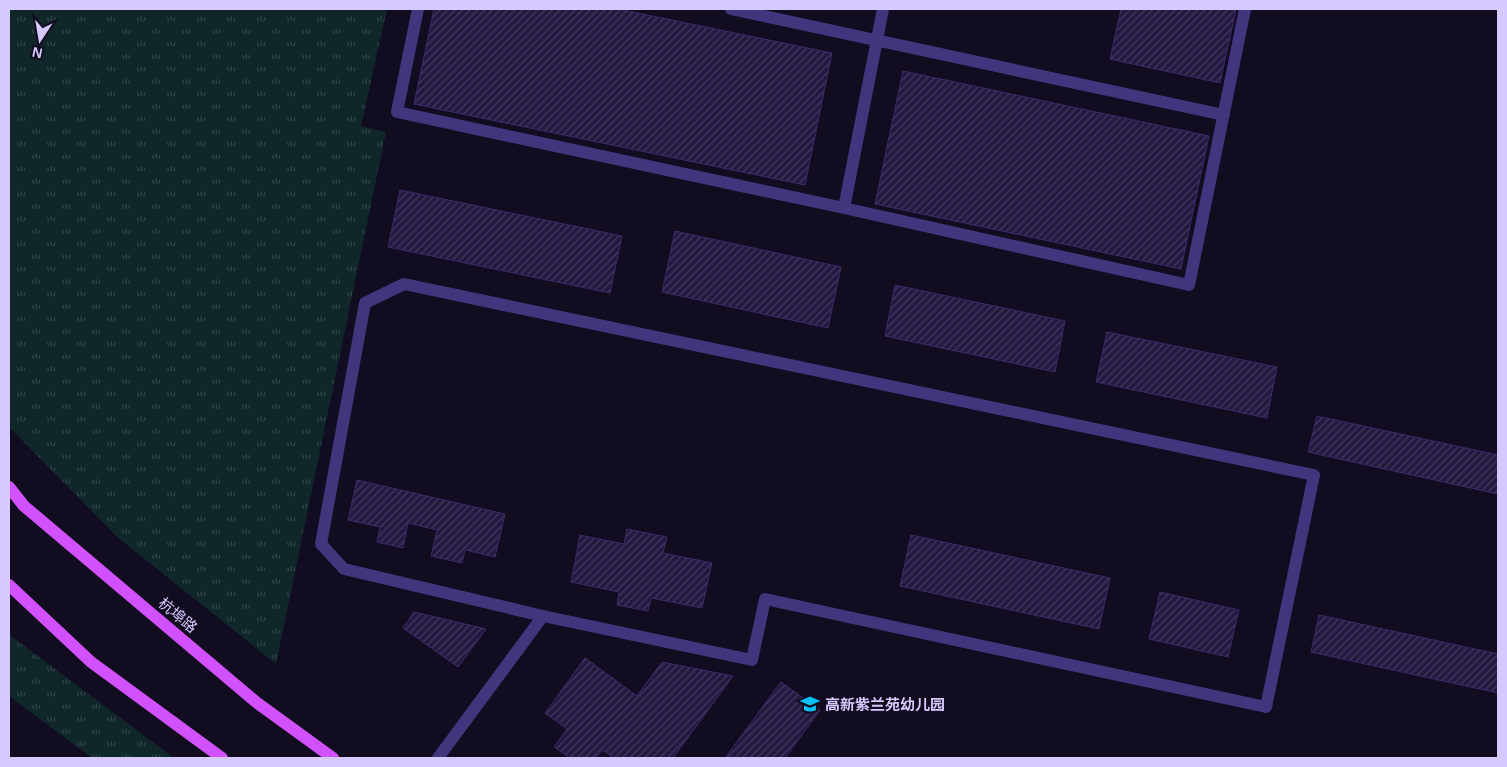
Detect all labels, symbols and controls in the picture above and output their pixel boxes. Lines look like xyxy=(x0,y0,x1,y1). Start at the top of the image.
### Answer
north arrow xyxy=(15,15,65,65)
text: N xyxy=(31,44,44,62)
street label: 杭埠路 xyxy=(155,594,201,636)
school or university icon: 高新紫兰苑幼儿园 xyxy=(799,693,821,715)
place label: 高新紫兰苑幼儿园 xyxy=(825,696,945,713)

